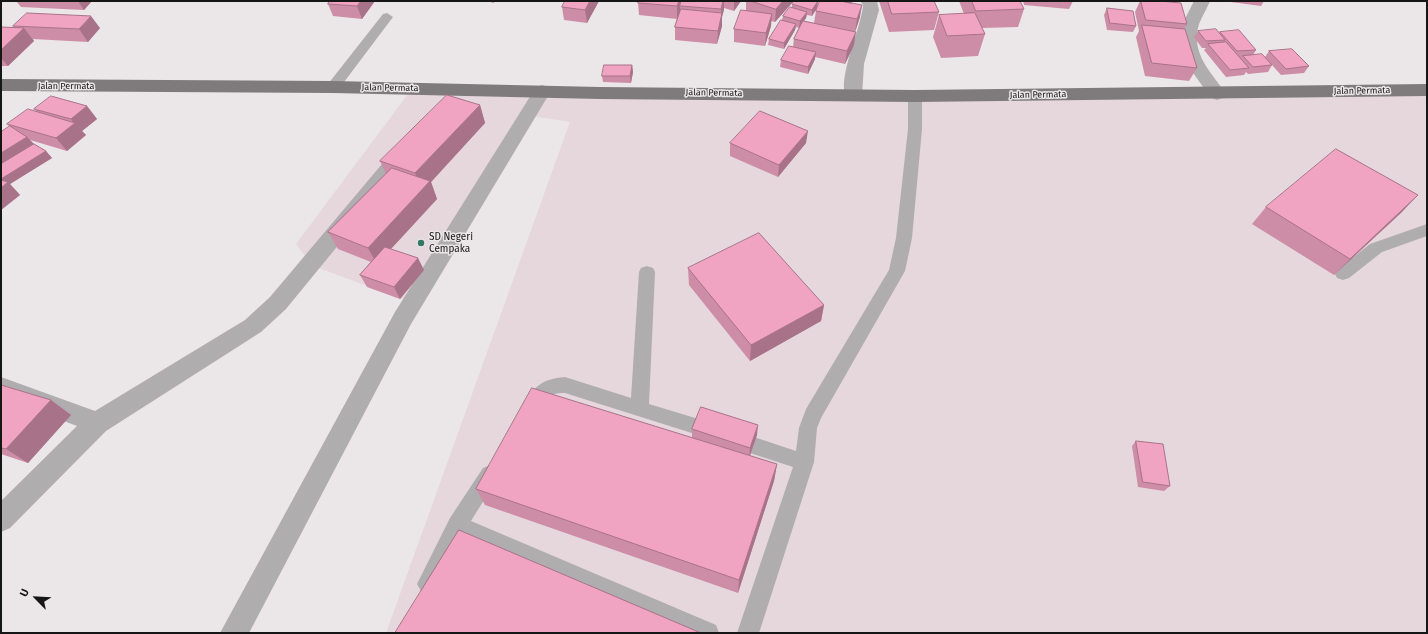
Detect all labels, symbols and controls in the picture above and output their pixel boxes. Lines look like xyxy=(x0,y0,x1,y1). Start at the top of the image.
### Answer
street label: Jalan Permata xyxy=(38,81,94,91)
street label: Jalan Permata xyxy=(362,82,418,94)
street label: Jalan Permata xyxy=(1334,85,1390,97)
street label: Jalan Permata xyxy=(686,87,742,99)
street label: Jalan Permata xyxy=(1010,89,1066,101)
place label: SD Negeri Cempaka xyxy=(429,231,473,254)
marker: SD Negeri Cempaka xyxy=(416,238,426,248)
north arrow xyxy=(16,578,56,618)
text: U xyxy=(17,587,32,599)

